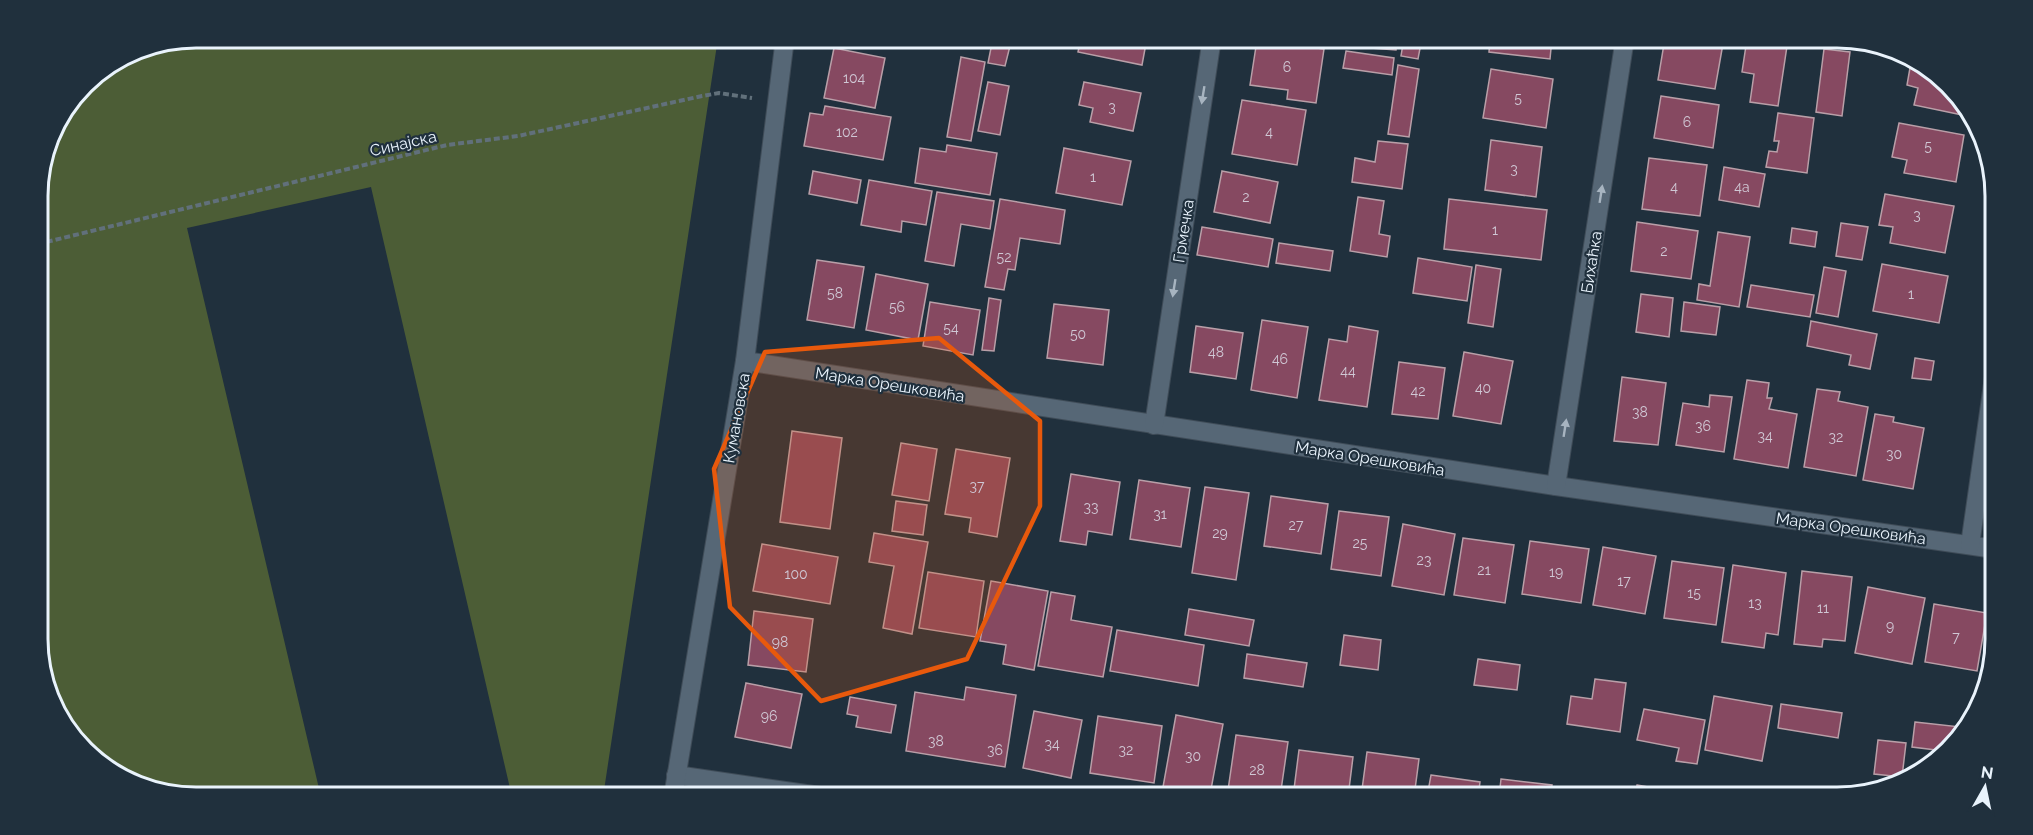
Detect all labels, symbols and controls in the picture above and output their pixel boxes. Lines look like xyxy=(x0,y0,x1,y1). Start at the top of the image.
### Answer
house number: 6 xyxy=(1283,59,1291,75)
house number: 104 xyxy=(843,70,865,86)
one-way arrow xyxy=(1198,86,1207,105)
house number: 5 xyxy=(1514,90,1522,106)
house number: 3 xyxy=(1108,99,1116,115)
house number: 6 xyxy=(1683,114,1691,130)
house number: 102 xyxy=(836,124,858,140)
house number: 4 xyxy=(1265,124,1273,140)
street label: Синајска xyxy=(368,127,438,160)
house number: 5 xyxy=(1924,138,1932,154)
house number: 3 xyxy=(1510,161,1518,177)
house number: 1 xyxy=(1090,169,1096,185)
house number: 4 xyxy=(1670,179,1678,195)
house number: 4a xyxy=(1734,179,1750,195)
one-way arrow xyxy=(1597,185,1606,204)
house number: 2 xyxy=(1242,189,1250,205)
street label: Грмечка xyxy=(1169,198,1198,264)
house number: 3 xyxy=(1913,207,1921,223)
house number: 1 xyxy=(1492,222,1498,238)
street label: Бихаћка xyxy=(1577,229,1606,295)
house number: 2 xyxy=(1660,243,1668,259)
house number: 52 xyxy=(997,249,1011,265)
one-way arrow xyxy=(1169,279,1178,298)
house number: 58 xyxy=(827,285,843,301)
house number: 1 xyxy=(1908,286,1914,302)
house number: 56 xyxy=(889,299,905,315)
house number: 54 xyxy=(943,320,959,336)
house number: 50 xyxy=(1070,326,1086,342)
house number: 48 xyxy=(1208,344,1224,360)
house number: 46 xyxy=(1272,351,1288,367)
street label: Марка Орешковића xyxy=(814,363,966,406)
house number: 44 xyxy=(1340,363,1356,379)
street label: Кумановска xyxy=(719,371,754,465)
house number: 40 xyxy=(1475,380,1491,396)
house number: 42 xyxy=(1411,383,1425,399)
house number: 38 xyxy=(1632,404,1648,420)
house number: 36 xyxy=(1695,418,1711,434)
one-way arrow xyxy=(1561,419,1570,438)
house number: 34 xyxy=(1757,428,1773,444)
house number: 32 xyxy=(1829,429,1843,445)
street label: Марка Орешковића xyxy=(1294,437,1446,480)
house number: 30 xyxy=(1886,446,1902,462)
house number: 37 xyxy=(970,478,985,494)
house number: 33 xyxy=(1084,499,1098,515)
house number: 31 xyxy=(1153,506,1167,522)
street label: Марка Орешковића xyxy=(1775,509,1927,548)
house number: 27 xyxy=(1289,517,1304,533)
house number: 29 xyxy=(1212,525,1228,541)
house number: 25 xyxy=(1353,535,1368,551)
house number: 23 xyxy=(1417,552,1431,568)
house number: 21 xyxy=(1477,562,1491,578)
house number: 19 xyxy=(1549,564,1563,580)
house number: 100 xyxy=(784,566,808,582)
house number: 17 xyxy=(1617,573,1631,589)
house number: 15 xyxy=(1687,585,1701,601)
house number: 13 xyxy=(1748,595,1762,611)
house number: 11 xyxy=(1817,600,1829,616)
house number: 9 xyxy=(1886,618,1894,634)
house number: 7 xyxy=(1952,629,1960,645)
house number: 98 xyxy=(772,634,788,650)
house number: 96 xyxy=(761,708,777,724)
house number: 38 xyxy=(928,733,944,749)
house number: 34 xyxy=(1044,736,1060,752)
house number: 36 xyxy=(987,742,1003,758)
house number: 32 xyxy=(1119,742,1133,758)
house number: 30 xyxy=(1185,748,1201,764)
north arrow xyxy=(1955,757,2015,817)
house number: 28 xyxy=(1249,762,1265,778)
text: N xyxy=(1980,762,1995,783)

